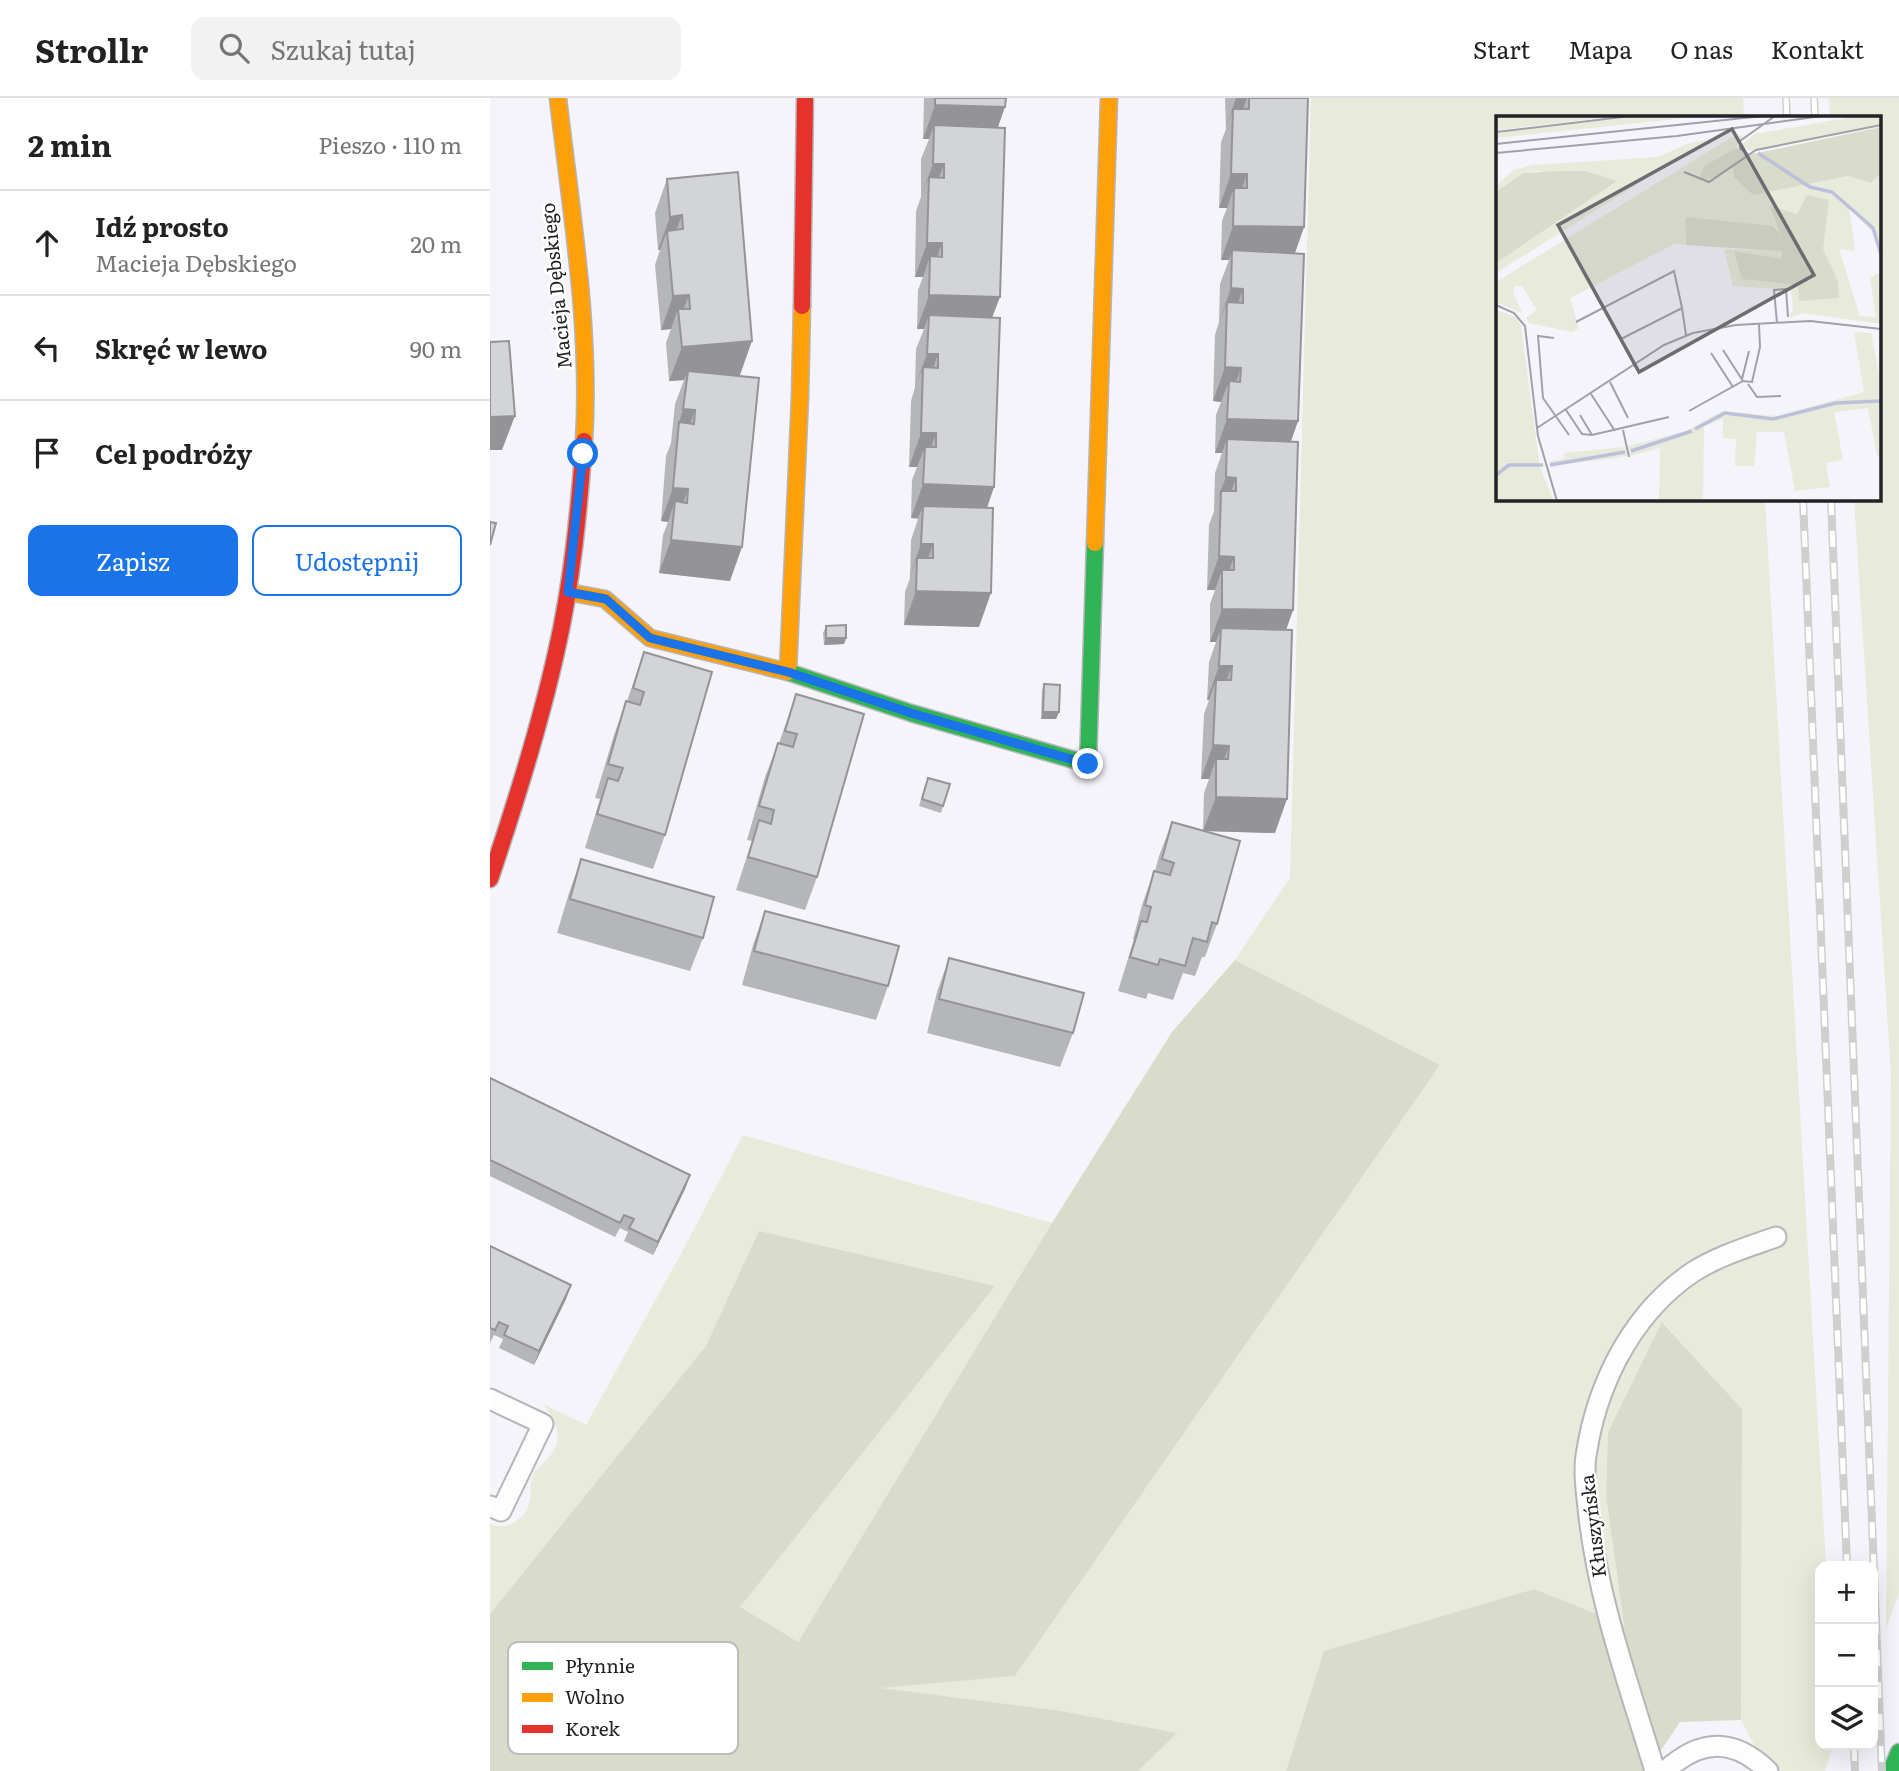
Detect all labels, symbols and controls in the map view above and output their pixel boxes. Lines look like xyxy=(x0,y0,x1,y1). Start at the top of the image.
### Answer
search box xyxy=(191,17,681,80)
text: Strollr xyxy=(35,24,149,73)
icon: search xyxy=(215,29,253,67)
text: Szukaj tutaj xyxy=(271,29,416,68)
text: Start xyxy=(1473,31,1530,66)
text: Mapa xyxy=(1568,31,1632,66)
text: O nas xyxy=(1670,31,1733,66)
text: Kontakt xyxy=(1771,31,1864,66)
inset map xyxy=(1496,116,1882,500)
text: 2 min xyxy=(28,122,112,166)
text: Pieszo · 110 m xyxy=(318,127,462,161)
street label: Macieja Dębskiego xyxy=(532,202,578,371)
text: Idź prosto xyxy=(95,206,229,245)
icon: ahead xyxy=(28,224,66,262)
text: 20 m xyxy=(410,226,462,260)
text: Macieja Dębskiego xyxy=(95,245,297,279)
text: Skręć w lewo xyxy=(95,328,268,367)
icon: left xyxy=(28,329,66,367)
text: 90 m xyxy=(410,331,462,365)
text: Cel podróży xyxy=(95,433,252,472)
icon: arrive xyxy=(28,434,66,472)
route start xyxy=(567,438,598,469)
button: Zapisz xyxy=(28,525,238,596)
button: Udostępnij xyxy=(252,525,462,596)
route end xyxy=(1072,748,1103,779)
street label: Kłuszyńska xyxy=(1572,1472,1612,1579)
map controls xyxy=(1815,1561,1878,1750)
button: + xyxy=(1815,1561,1878,1624)
button: − xyxy=(1815,1624,1878,1687)
legend xyxy=(508,1642,738,1754)
text: Płynnie xyxy=(565,1651,635,1679)
text: Wolno xyxy=(565,1682,625,1710)
button: layers xyxy=(1815,1687,1878,1750)
text: Korek xyxy=(565,1714,620,1742)

